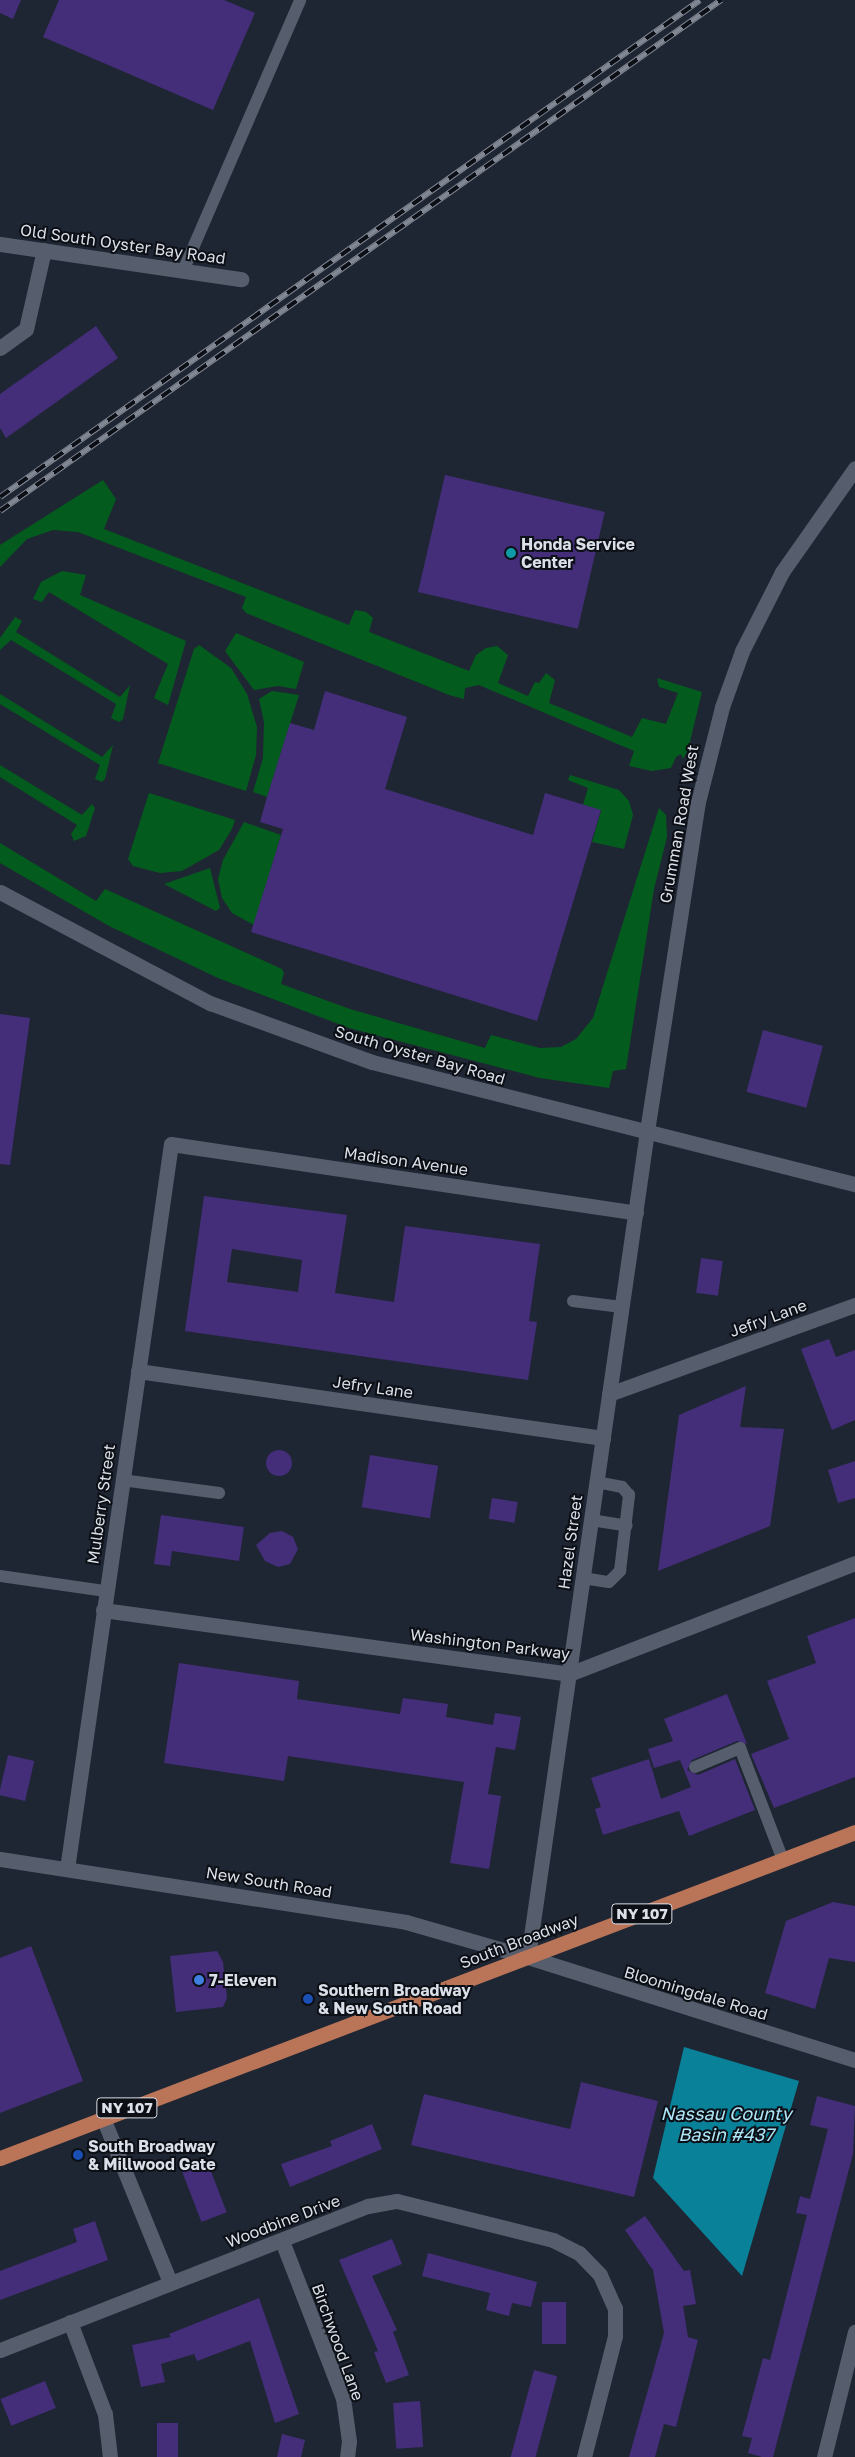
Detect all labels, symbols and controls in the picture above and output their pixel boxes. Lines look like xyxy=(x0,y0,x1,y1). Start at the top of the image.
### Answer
street label: Old South Oyster Bay Road xyxy=(19,220,227,268)
place label: Honda Service Center xyxy=(521,534,635,572)
marker: Honda Service Center xyxy=(505,547,517,559)
street label: Grumman Road West xyxy=(656,743,702,905)
street label: South Oyster Bay Road xyxy=(332,1021,508,1089)
street label: Madison Avenue xyxy=(343,1143,469,1179)
street label: Jefry Lane xyxy=(727,1295,809,1341)
street label: Jefry Lane xyxy=(332,1372,414,1402)
street label: Mulberry Street xyxy=(83,1443,119,1565)
street label: Hazel Street xyxy=(554,1494,586,1590)
street label: Washington Parkway xyxy=(409,1625,571,1663)
street label: New South Road xyxy=(205,1863,333,1901)
road number: NY 107 xyxy=(611,1902,673,1926)
street label: South Broadway xyxy=(457,1910,581,1972)
street label: Bloomingdale Road xyxy=(622,1962,770,2024)
place label: 7-Eleven xyxy=(209,1970,277,1990)
marker: 7-Eleven xyxy=(193,1974,205,1986)
place label: Southern Broadway & New South Road xyxy=(318,1980,471,2018)
marker: Southern Broadway & New South Road xyxy=(302,1993,314,2005)
road number: NY 107 xyxy=(96,2096,158,2120)
water label: Nassau County Basin #437 xyxy=(661,2103,791,2146)
place label: South Broadway & Millwood Gate xyxy=(88,2136,216,2174)
marker: South Broadway & Millwood Gate xyxy=(72,2149,84,2161)
street label: Woodbine Drive xyxy=(223,2190,343,2252)
street label: Birchwood Lane xyxy=(308,2281,368,2403)

